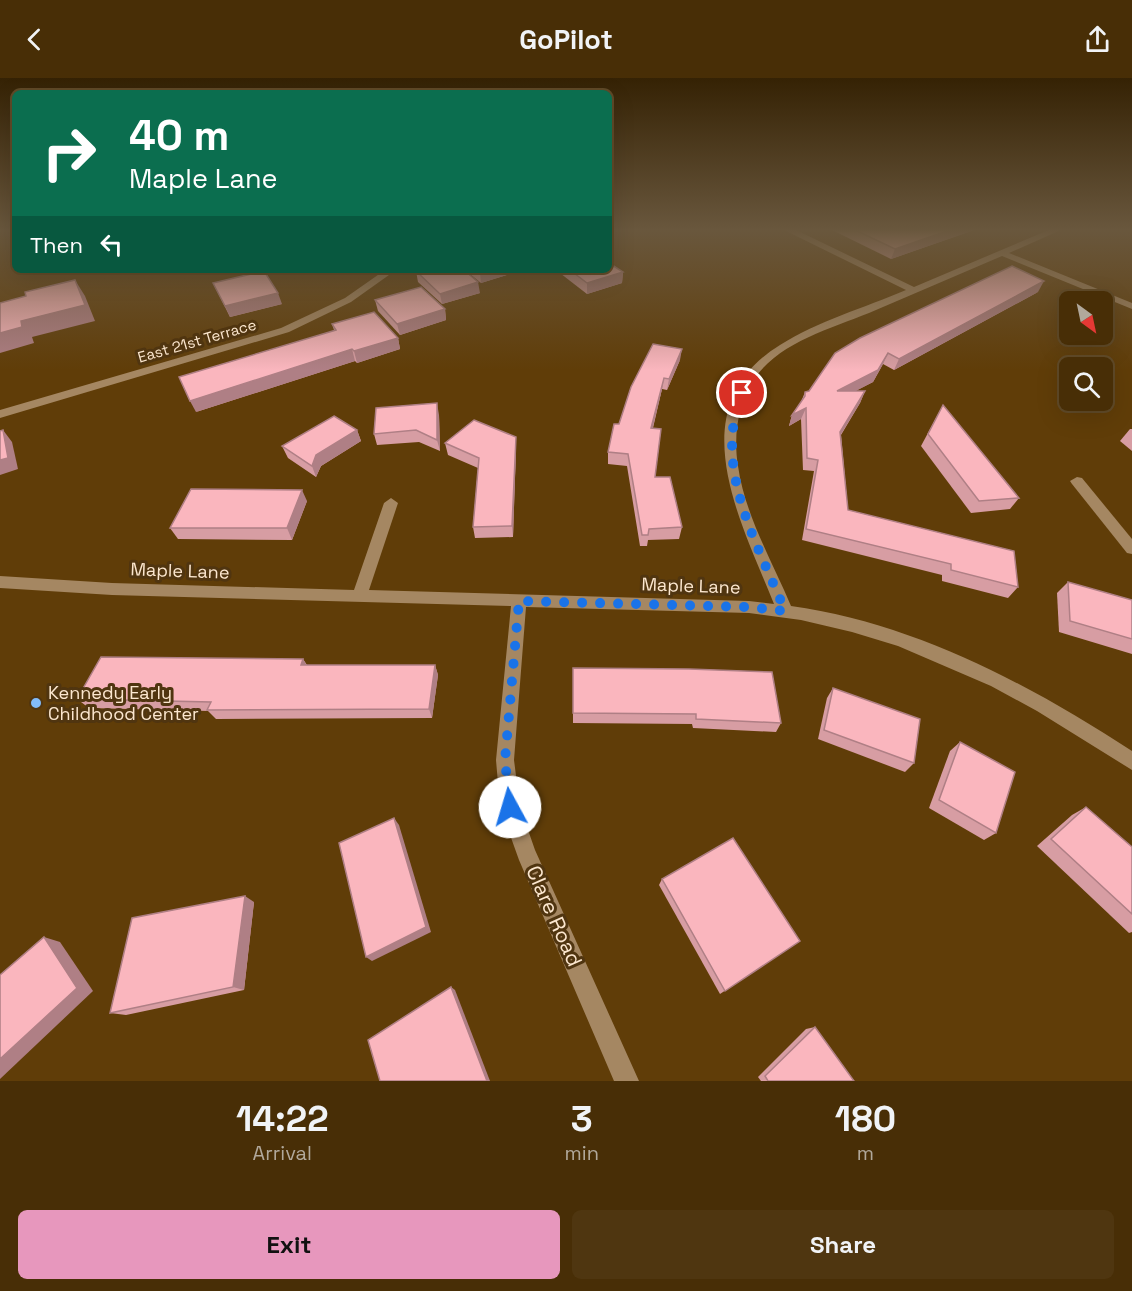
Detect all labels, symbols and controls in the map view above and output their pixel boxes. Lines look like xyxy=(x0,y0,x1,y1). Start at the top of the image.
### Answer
text: GoPilot xyxy=(519,22,613,57)
icon: back xyxy=(18,23,51,56)
icon: share xyxy=(1081,23,1114,56)
text: 40 m xyxy=(129,109,229,162)
icon: right xyxy=(30,114,108,192)
text: Maple Lane xyxy=(129,161,278,196)
icon: left xyxy=(95,228,128,261)
text: Then xyxy=(30,231,83,259)
north arrow xyxy=(1059,291,1113,345)
map controls xyxy=(1059,291,1113,411)
street label: East 21st Terrace xyxy=(135,314,258,367)
button: search xyxy=(1059,357,1113,411)
pin xyxy=(716,367,767,418)
icon: arrive xyxy=(725,376,758,409)
street label: Maple Lane xyxy=(130,557,230,584)
street label: Maple Lane xyxy=(641,572,741,599)
place label: Kennedy Early Childhood Center xyxy=(48,681,199,725)
marker: Kennedy Early Childhood Center xyxy=(29,696,43,710)
position arrow xyxy=(478,775,542,839)
street label: Clare Road xyxy=(520,861,589,970)
text: 14:22 xyxy=(236,1096,329,1142)
text: 3 xyxy=(571,1096,593,1142)
text: 180 xyxy=(835,1096,896,1142)
text: Arrival xyxy=(253,1140,312,1166)
text: min xyxy=(565,1140,599,1166)
text: m xyxy=(857,1140,874,1166)
button: Exit xyxy=(18,1210,560,1279)
button: Share xyxy=(572,1210,1114,1279)

